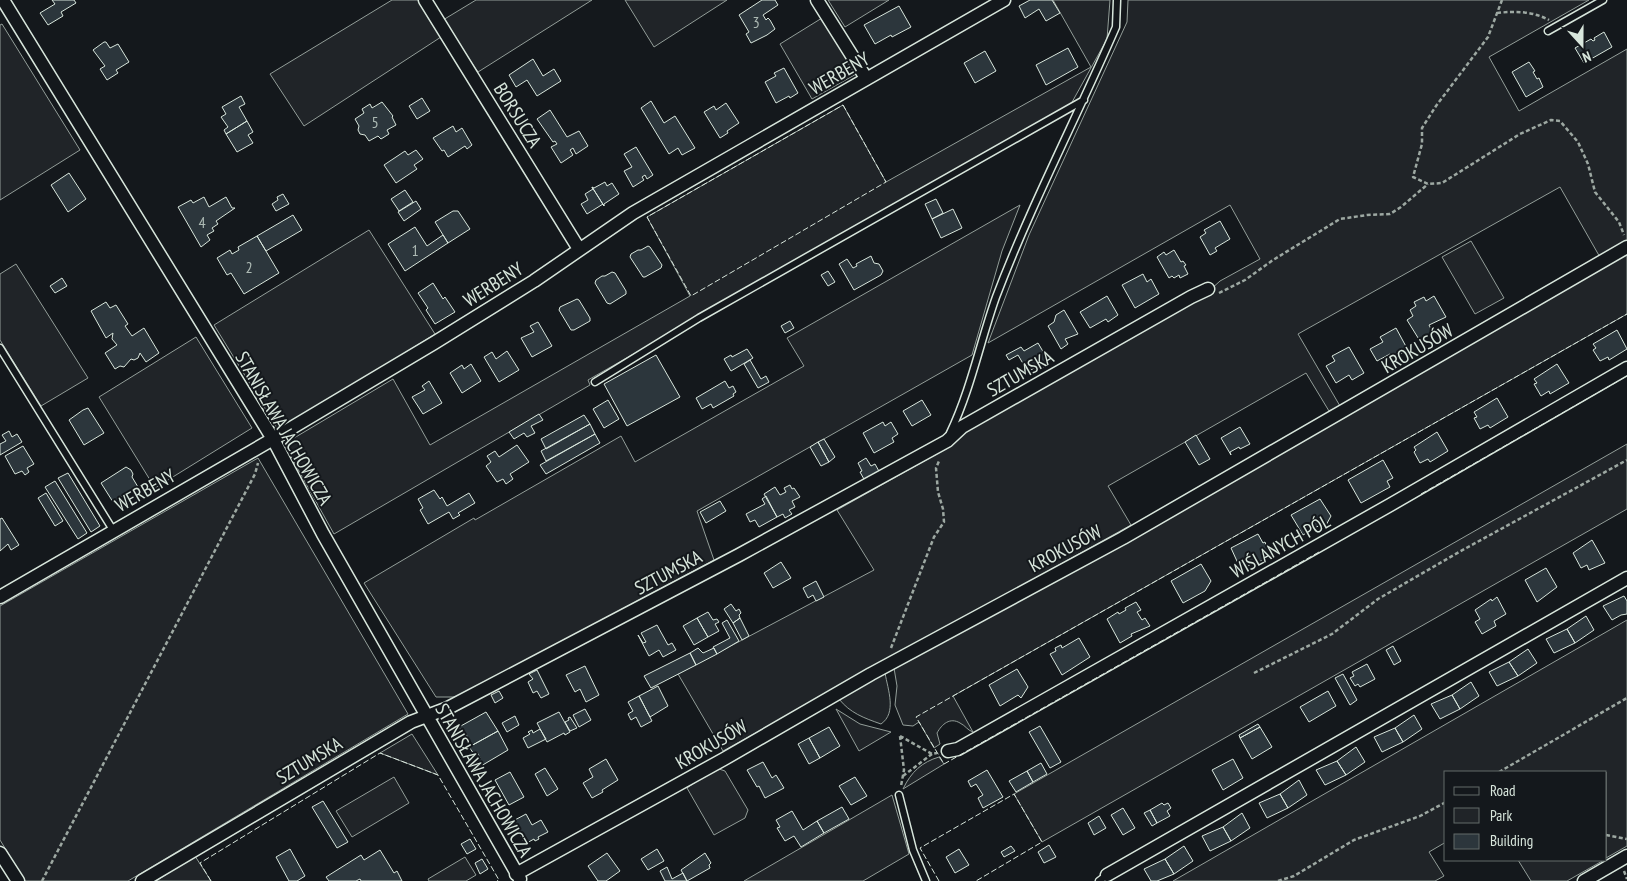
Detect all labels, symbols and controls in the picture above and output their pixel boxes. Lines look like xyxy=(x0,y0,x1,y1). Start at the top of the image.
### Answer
house number: 3 xyxy=(752,12,760,32)
north arrow xyxy=(1557,20,1607,70)
street label: WERBENY xyxy=(804,46,874,100)
text: N xyxy=(1580,47,1593,67)
street label: BORSUCZA xyxy=(489,78,547,152)
house number: 5 xyxy=(371,112,379,132)
house number: 4 xyxy=(198,212,206,232)
house number: 1 xyxy=(411,240,419,260)
street label: WERBENY xyxy=(459,256,528,312)
house number: 2 xyxy=(245,257,253,277)
street label: KROKUSÓW xyxy=(1377,318,1457,378)
street label: SZTUMSKA xyxy=(983,344,1057,402)
street label: STANISŁAWA JACHOWICZA xyxy=(230,347,338,509)
street label: WERBENY xyxy=(110,463,180,517)
street label: WIŚLANYCH PÓL xyxy=(1226,509,1334,583)
street label: KROKUSÓW xyxy=(1025,519,1106,577)
street label: SZTUMSKA xyxy=(630,544,706,600)
street label: STANISŁAWA JACHOWICZA xyxy=(430,699,538,861)
street label: KROKUSÓW xyxy=(671,714,751,774)
street label: SZTUMSKA xyxy=(272,731,346,789)
legend xyxy=(1444,771,1607,861)
text: Road xyxy=(1490,781,1516,800)
text: Park xyxy=(1490,806,1512,825)
text: Building xyxy=(1490,831,1533,850)

